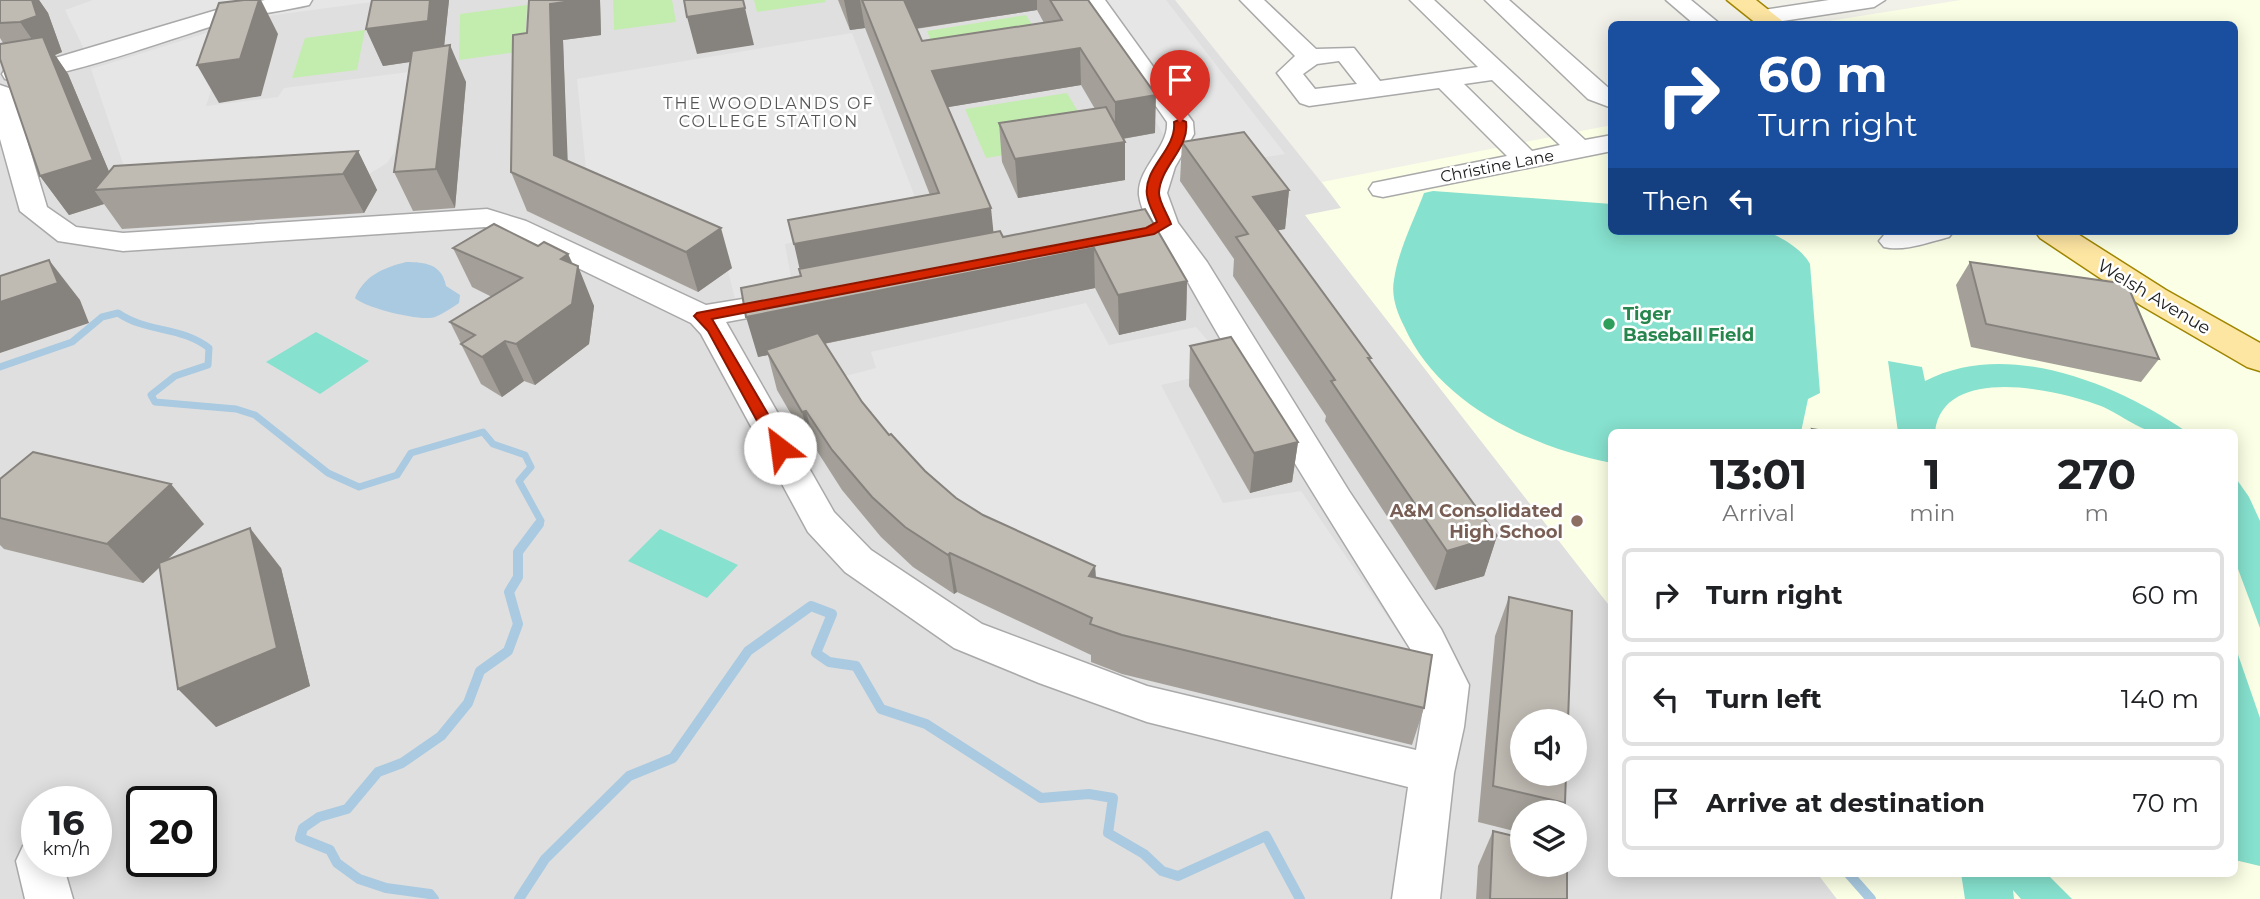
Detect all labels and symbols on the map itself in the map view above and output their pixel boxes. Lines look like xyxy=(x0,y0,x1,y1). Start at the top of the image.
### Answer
pin xyxy=(1150,50,1210,122)
district label: THE WOODLANDS OF COLLEGE STATION xyxy=(663,94,875,131)
street label: Christine Lane xyxy=(1439,146,1555,186)
street label: Welsh Avenue xyxy=(2093,255,2215,340)
place label: Tiger Baseball Field xyxy=(1623,303,1754,346)
marker: Tiger Baseball Field xyxy=(1601,316,1617,332)
position arrow xyxy=(743,411,817,485)
place label: A&M Consolidated High School xyxy=(1389,500,1563,543)
marker: A&M Consolidated High School xyxy=(1569,513,1585,529)
speed limit sign: 20 xyxy=(126,786,217,877)

